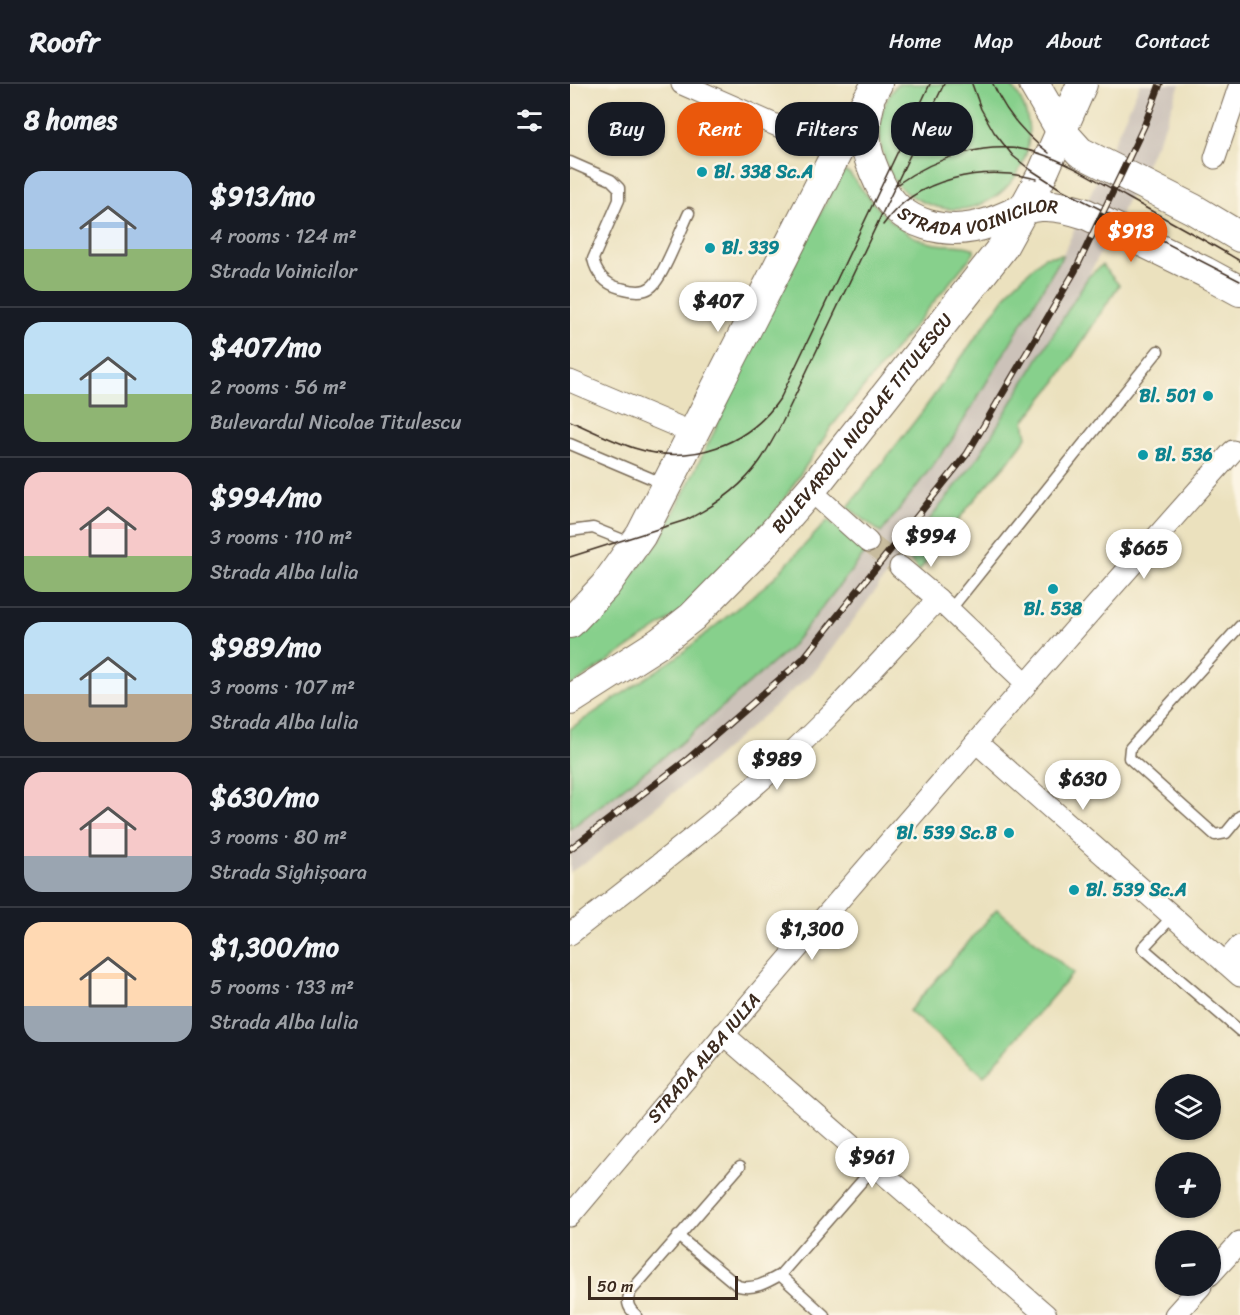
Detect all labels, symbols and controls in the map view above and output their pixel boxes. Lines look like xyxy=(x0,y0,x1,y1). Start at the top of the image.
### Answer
text: Roofr xyxy=(30,17,99,66)
text: Home xyxy=(889,22,941,60)
text: Map xyxy=(974,22,1013,60)
text: About xyxy=(1046,22,1103,60)
text: Contact xyxy=(1136,22,1210,60)
text: 8 homes xyxy=(24,97,117,143)
chip: Buy xyxy=(588,102,665,156)
chip: Rent xyxy=(677,102,763,156)
chip: Filters xyxy=(775,102,879,156)
chip: New xyxy=(891,102,973,156)
icon: filters xyxy=(513,104,546,137)
place label: Bl. 338 Sc.A xyxy=(714,156,813,188)
marker: Bl. 338 Sc.A xyxy=(695,165,709,179)
text: $913/mo xyxy=(210,173,315,219)
street label: STRADA VOINICILOR xyxy=(891,190,1060,245)
icon: home xyxy=(72,195,144,267)
pin: $913 xyxy=(1095,212,1167,263)
text: $913 xyxy=(1108,214,1154,249)
text: 4 rooms · 124 m² xyxy=(210,219,357,254)
place label: Bl. 339 xyxy=(722,232,779,264)
marker: Bl. 339 xyxy=(703,241,717,255)
text: Strada Voinicilor xyxy=(210,254,357,289)
pin: $407 xyxy=(682,282,754,333)
text: $407 xyxy=(693,284,743,319)
street label: BULEVARDUL NICOLAE TITULESCU xyxy=(763,306,961,541)
text: $407/mo xyxy=(210,324,321,370)
icon: home xyxy=(72,346,144,418)
text: 2 rooms · 56 m² xyxy=(210,370,347,405)
place label: Bl. 501 xyxy=(1139,380,1196,412)
marker: Bl. 501 xyxy=(1201,389,1215,403)
text: Bulevardul Nicolae Titulescu xyxy=(210,405,461,440)
place label: Bl. 536 xyxy=(1155,439,1213,471)
marker: Bl. 536 xyxy=(1136,448,1150,462)
text: $994/mo xyxy=(210,474,322,520)
icon: home xyxy=(72,496,144,568)
pin: $994 xyxy=(895,517,967,568)
text: $994 xyxy=(906,519,956,554)
text: 3 rooms · 110 m² xyxy=(210,520,352,555)
pin: $665 xyxy=(1108,529,1180,580)
text: $665 xyxy=(1120,531,1168,566)
text: Strada Alba Iulia xyxy=(210,555,358,590)
marker: Bl. 538 xyxy=(1046,582,1060,596)
place label: Bl. 538 xyxy=(1024,593,1082,625)
text: $989/mo xyxy=(210,624,321,670)
icon: home xyxy=(72,646,144,718)
text: 3 rooms · 107 m² xyxy=(210,670,355,705)
text: Strada Alba Iulia xyxy=(210,705,358,740)
pin: $989 xyxy=(741,740,813,791)
text: $989 xyxy=(752,742,802,777)
pin: $630 xyxy=(1047,760,1119,811)
text: $630 xyxy=(1059,762,1107,797)
text: $630/mo xyxy=(210,774,319,820)
icon: home xyxy=(72,796,144,868)
place label: Bl. 539 Sc.B xyxy=(897,817,997,849)
text: 3 rooms · 80 m² xyxy=(210,820,347,855)
marker: Bl. 539 Sc.B xyxy=(1002,826,1016,840)
text: Strada Sighișoara xyxy=(210,855,367,890)
place label: Bl. 539 Sc.A xyxy=(1086,874,1187,906)
marker: Bl. 539 Sc.A xyxy=(1067,883,1081,897)
pin: $1,300 xyxy=(763,910,861,961)
text: $1,300 xyxy=(780,912,844,947)
text: $1,300/mo xyxy=(210,924,339,970)
icon: home xyxy=(72,946,144,1018)
text: 5 rooms · 133 m² xyxy=(210,970,354,1005)
street label: STRADA ALBA IULIA xyxy=(639,986,769,1130)
text: Strada Alba Iulia xyxy=(210,1005,358,1040)
map controls xyxy=(1155,1074,1221,1296)
button: layers xyxy=(1155,1074,1221,1140)
pin: $961 xyxy=(836,1138,908,1189)
text: $961 xyxy=(849,1140,895,1175)
button: + xyxy=(1155,1152,1221,1218)
button: − xyxy=(1155,1230,1221,1296)
text: 50 m xyxy=(597,1272,633,1301)
scale bar xyxy=(588,1273,738,1300)

